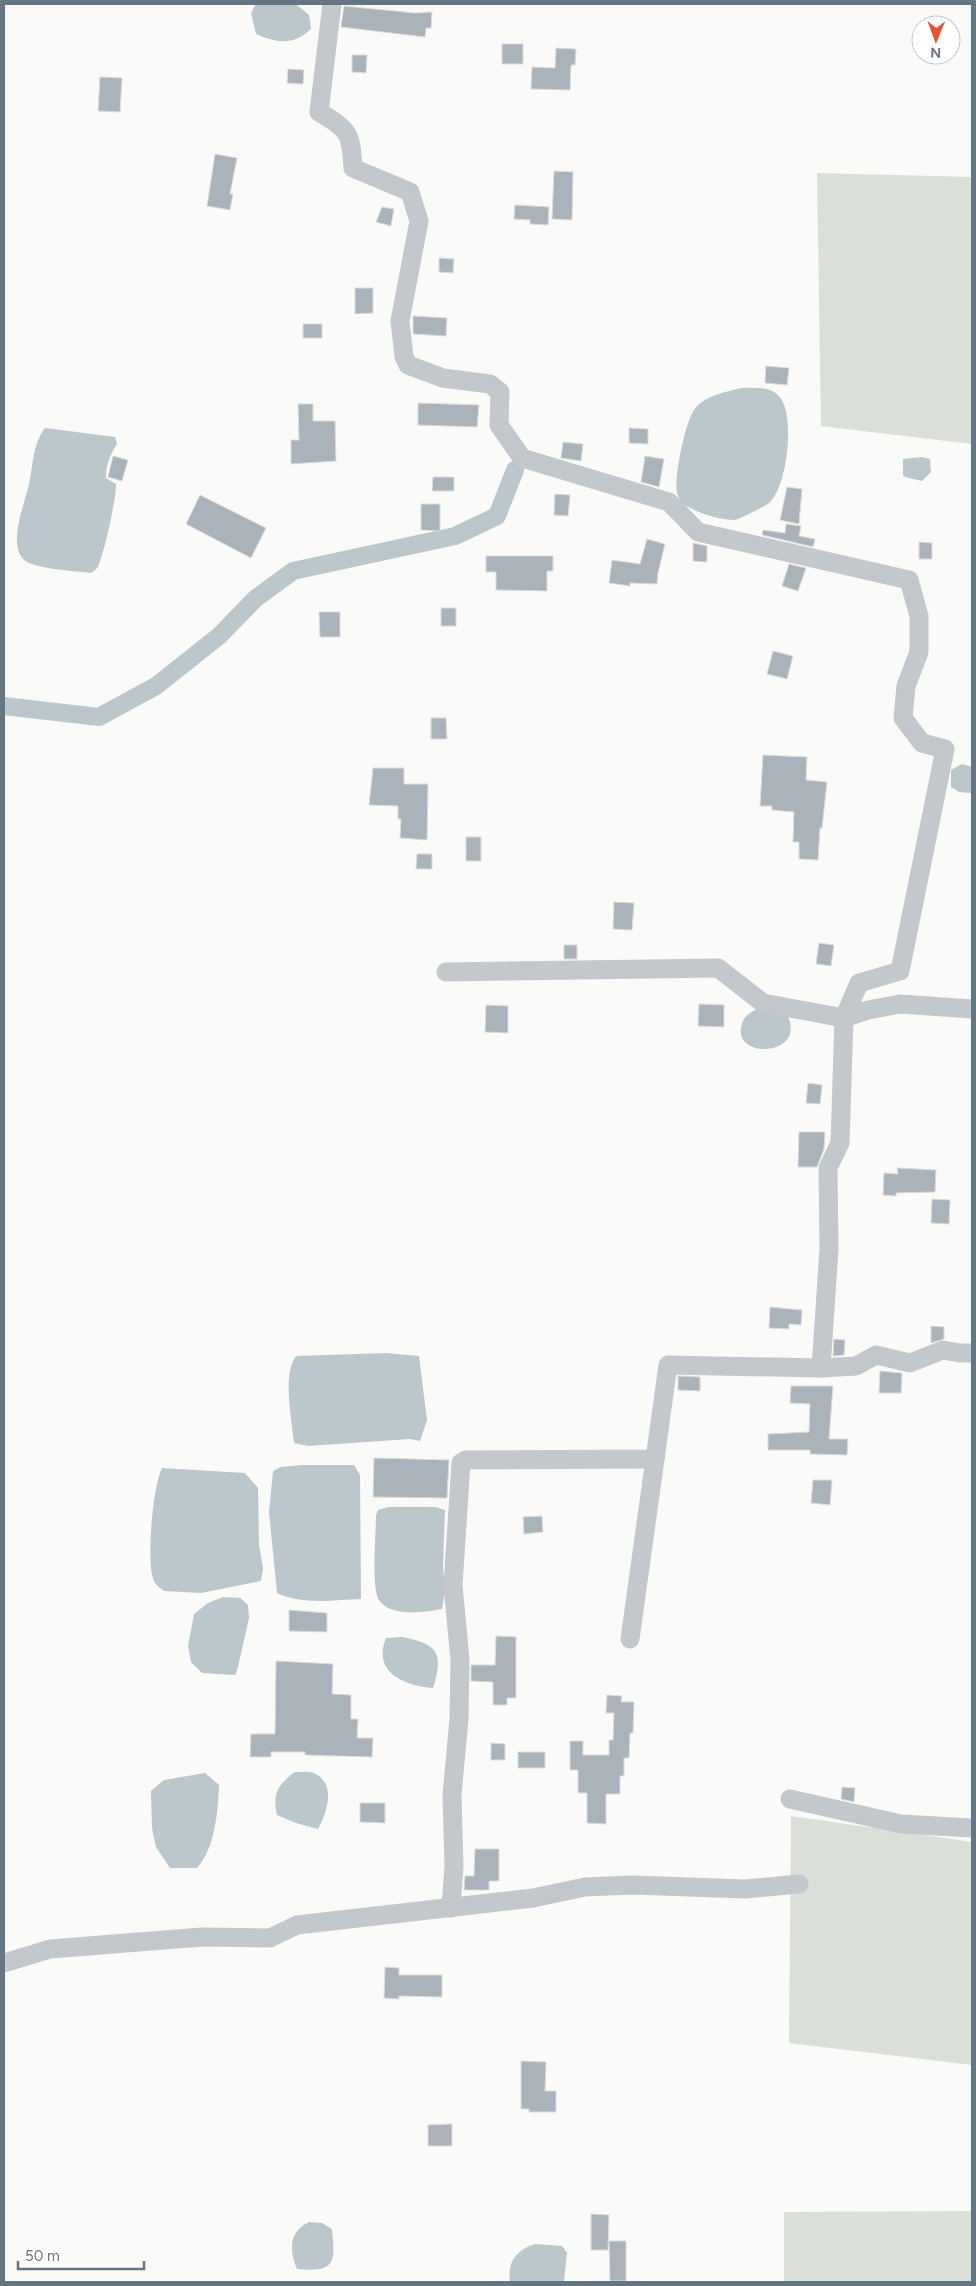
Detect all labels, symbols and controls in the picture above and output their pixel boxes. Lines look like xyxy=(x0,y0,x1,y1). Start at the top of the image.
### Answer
north arrow xyxy=(911,15,961,65)
text: N xyxy=(930,44,941,61)
scale bar xyxy=(18,2238,144,2270)
text: 50 m xyxy=(25,2247,60,2265)

